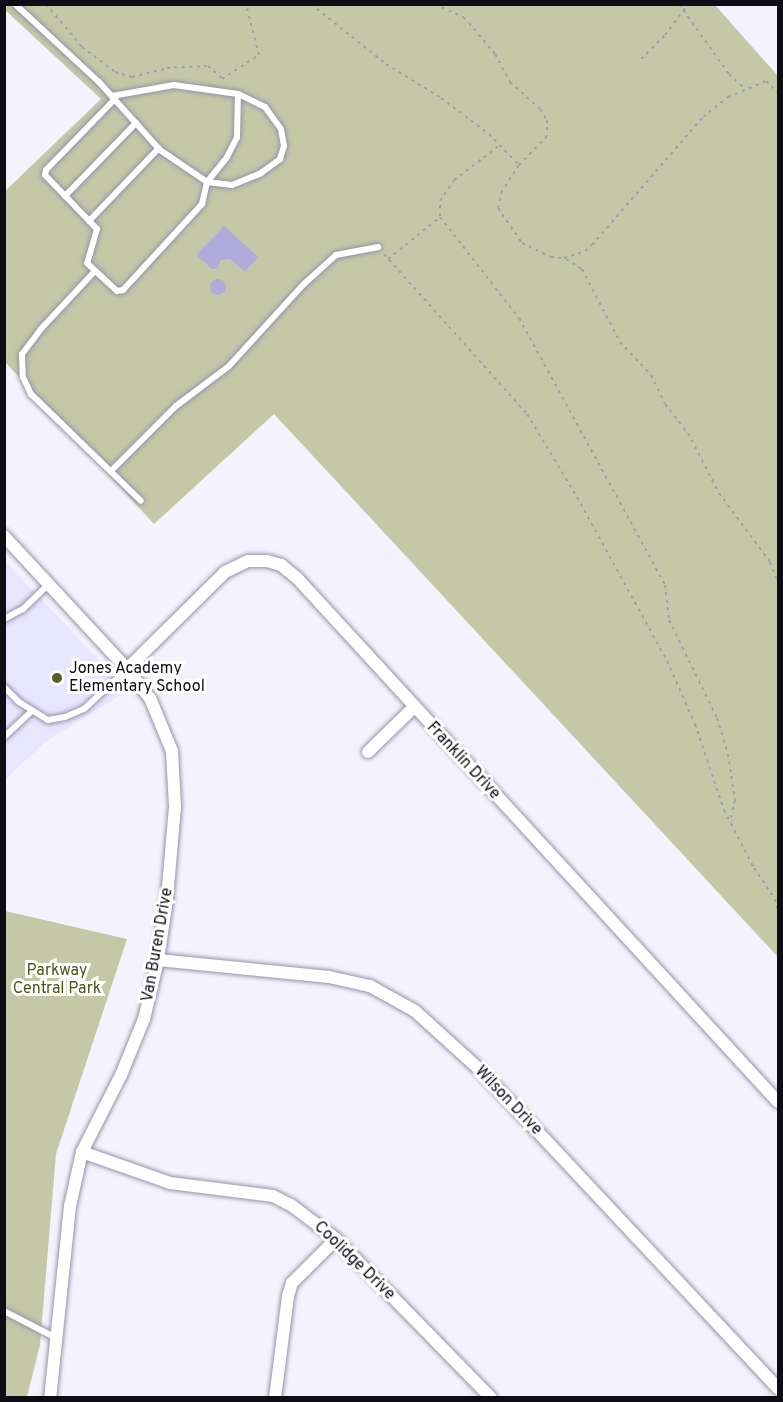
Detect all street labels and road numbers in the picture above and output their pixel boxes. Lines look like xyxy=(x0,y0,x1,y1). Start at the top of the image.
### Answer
street label: Franklin Drive xyxy=(422,718,504,804)
street label: Van Buren Drive xyxy=(139,886,177,1004)
street label: Wilson Drive xyxy=(470,1062,546,1140)
street label: Coolidge Drive xyxy=(310,1218,398,1304)

